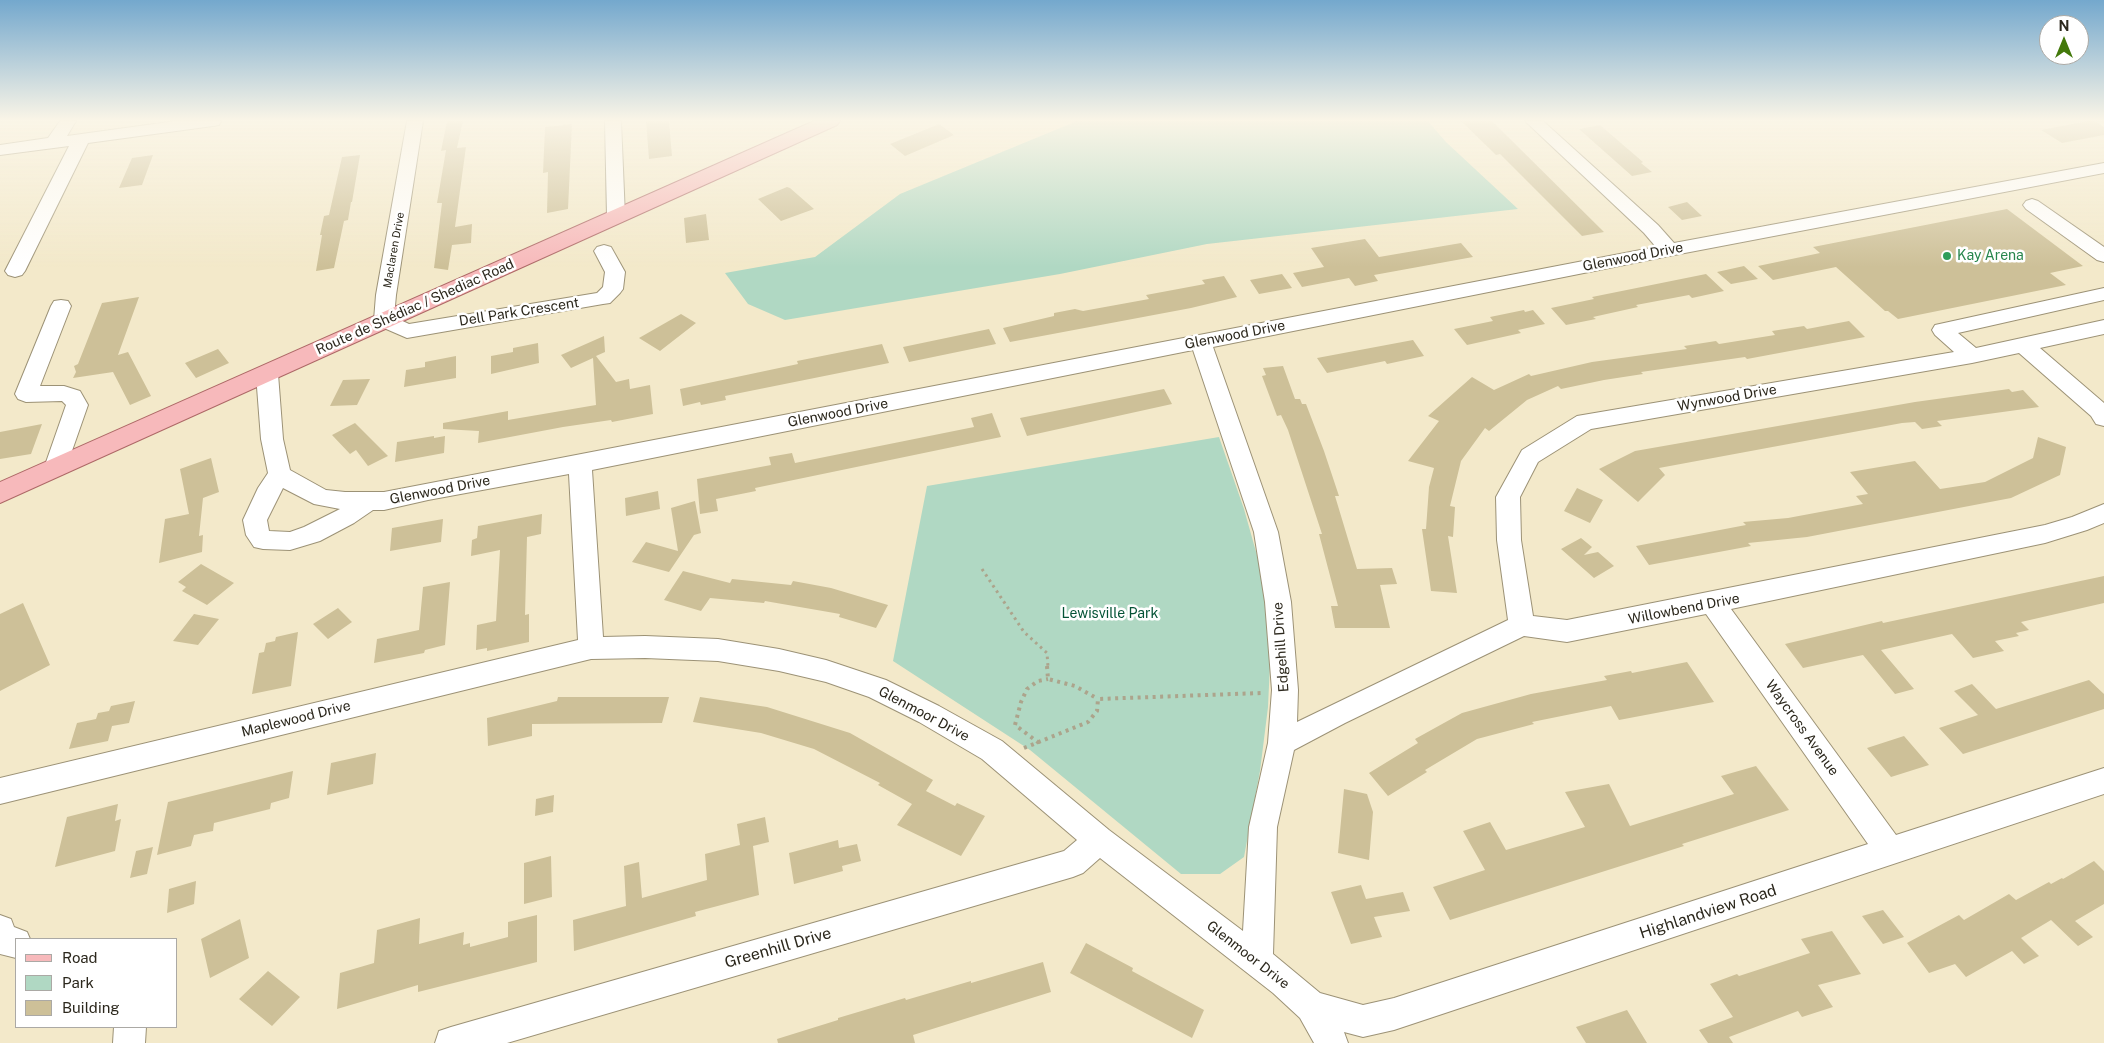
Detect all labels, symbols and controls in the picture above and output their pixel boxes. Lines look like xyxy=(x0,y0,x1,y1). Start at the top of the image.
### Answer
north arrow xyxy=(2039,15,2089,65)
text: N xyxy=(2059,18,2069,34)
street label: Maclaren Drive xyxy=(381,211,407,289)
street label: Glenwood Drive xyxy=(1581,239,1685,275)
place label: Kay Arena xyxy=(1957,248,2024,264)
marker: Kay Arena xyxy=(1941,250,1953,262)
street label: Route de Shédiac / Shediac Road xyxy=(313,256,517,358)
street label: Dell Park Crescent xyxy=(458,294,580,330)
street label: Glenwood Drive xyxy=(1183,317,1287,353)
street label: Wynwood Drive xyxy=(1676,381,1778,415)
street label: Glenwood Drive xyxy=(786,395,890,431)
street label: Glenwood Drive xyxy=(388,472,492,508)
street label: Willowbend Drive xyxy=(1627,590,1741,628)
street label: Edgehill Drive xyxy=(1269,601,1293,693)
park label: Lewisville Park xyxy=(1062,606,1158,622)
street label: Waycross Avenue xyxy=(1762,677,1842,779)
street label: Glenmoor Drive xyxy=(876,683,972,745)
street label: Maplewood Drive xyxy=(240,697,352,741)
street label: Highlandview Road xyxy=(1637,881,1779,943)
street label: Glenmoor Drive xyxy=(1203,917,1293,993)
street label: Greenhill Drive xyxy=(722,924,834,972)
legend xyxy=(15,938,178,1028)
text: Road xyxy=(62,949,98,966)
text: Park xyxy=(62,974,94,991)
text: Building xyxy=(62,999,120,1016)

